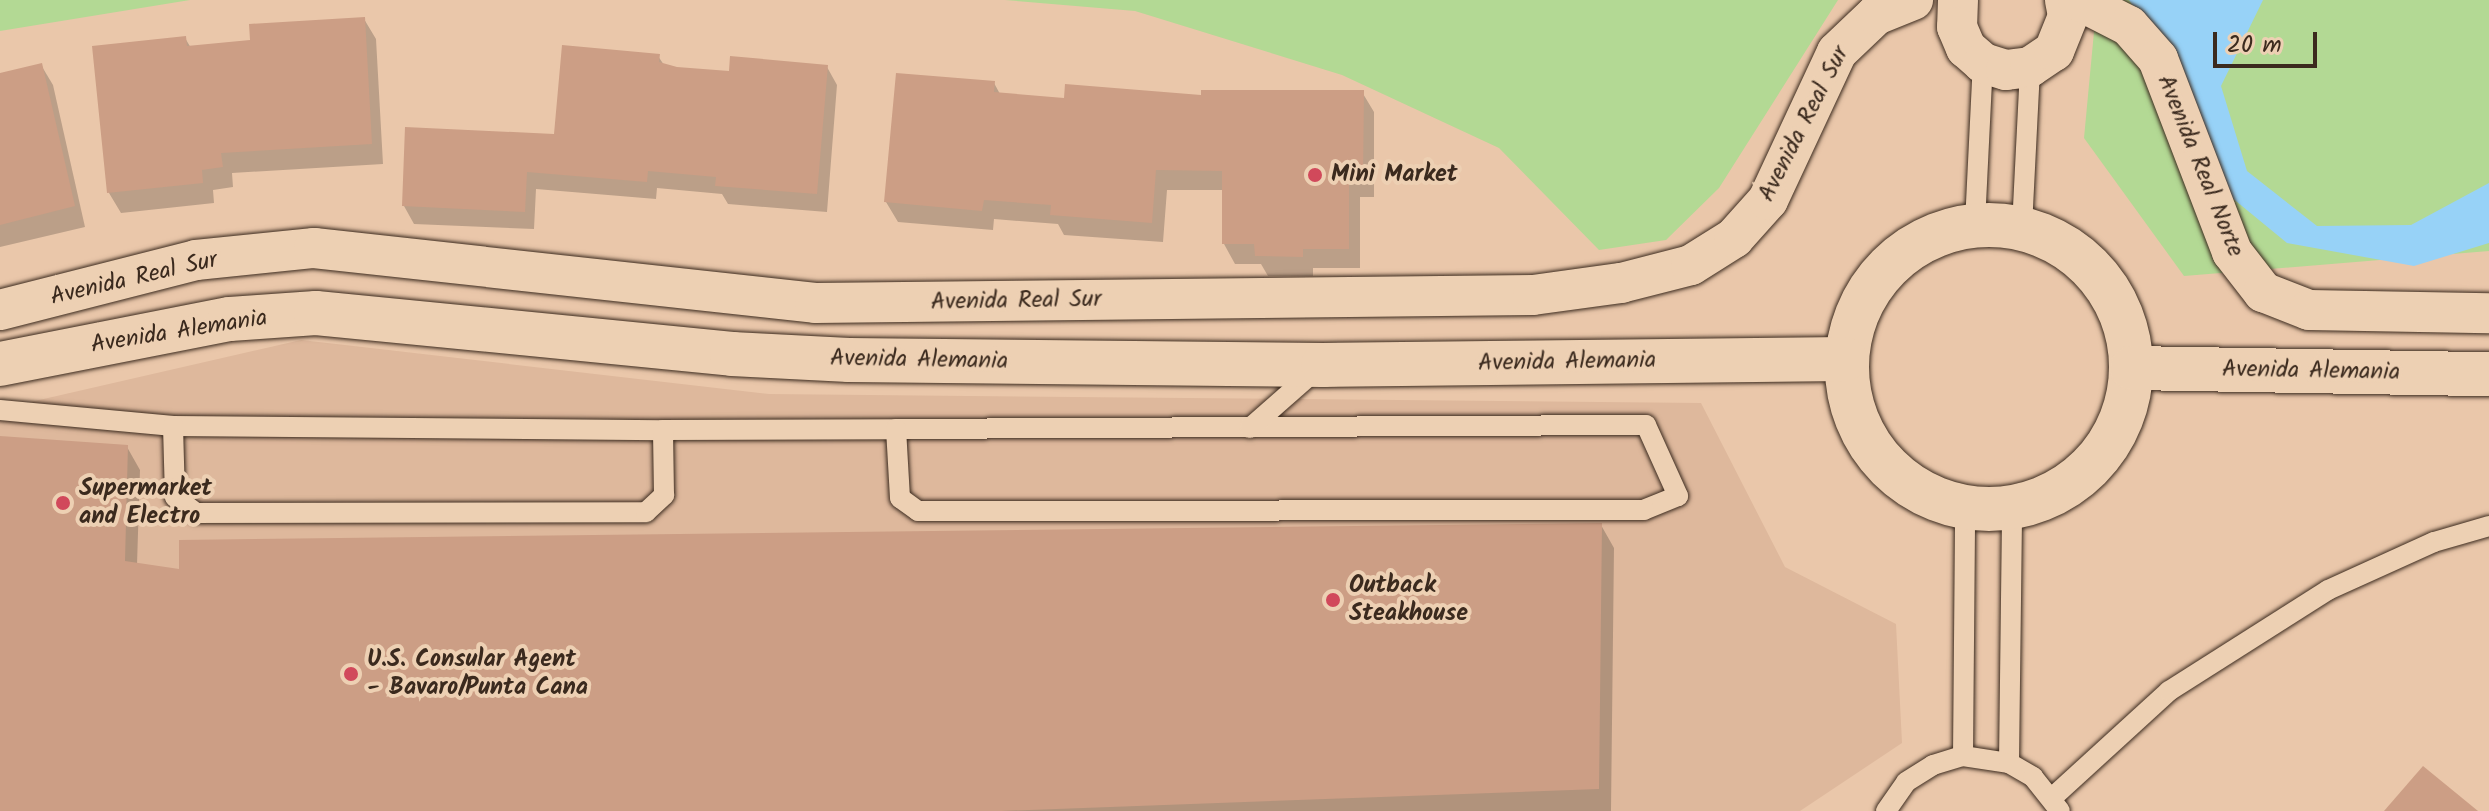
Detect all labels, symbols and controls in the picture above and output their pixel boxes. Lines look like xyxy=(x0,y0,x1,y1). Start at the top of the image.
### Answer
scale bar xyxy=(2217,16,2321,66)
text: 20 m xyxy=(2227,26,2282,65)
street label: Avenida Real Sur xyxy=(1752,41,1856,207)
street label: Avenida Real Norte xyxy=(2150,71,2250,261)
place label: Mini Market xyxy=(1331,161,1458,189)
marker: Mini Market xyxy=(1306,166,1324,184)
street label: Avenida Real Sur xyxy=(48,246,220,312)
street label: Avenida Real Sur xyxy=(930,285,1102,317)
street label: Avenida Alemania xyxy=(89,304,269,360)
street label: Avenida Alemania xyxy=(830,344,1008,376)
street label: Avenida Alemania xyxy=(1478,346,1656,378)
street label: Avenida Alemania xyxy=(2222,355,2400,387)
place label: Supermarket and Electro xyxy=(79,475,212,531)
marker: Supermarket and Electro xyxy=(54,494,72,512)
place label: Outback Steakhouse xyxy=(1349,572,1468,628)
marker: Outback Steakhouse xyxy=(1324,591,1342,609)
place label: U.S. Consular Agent - Bavaro/Punta Cana xyxy=(367,646,588,702)
marker: U.S. Consular Agent - Bavaro/Punta Cana xyxy=(342,665,360,683)

